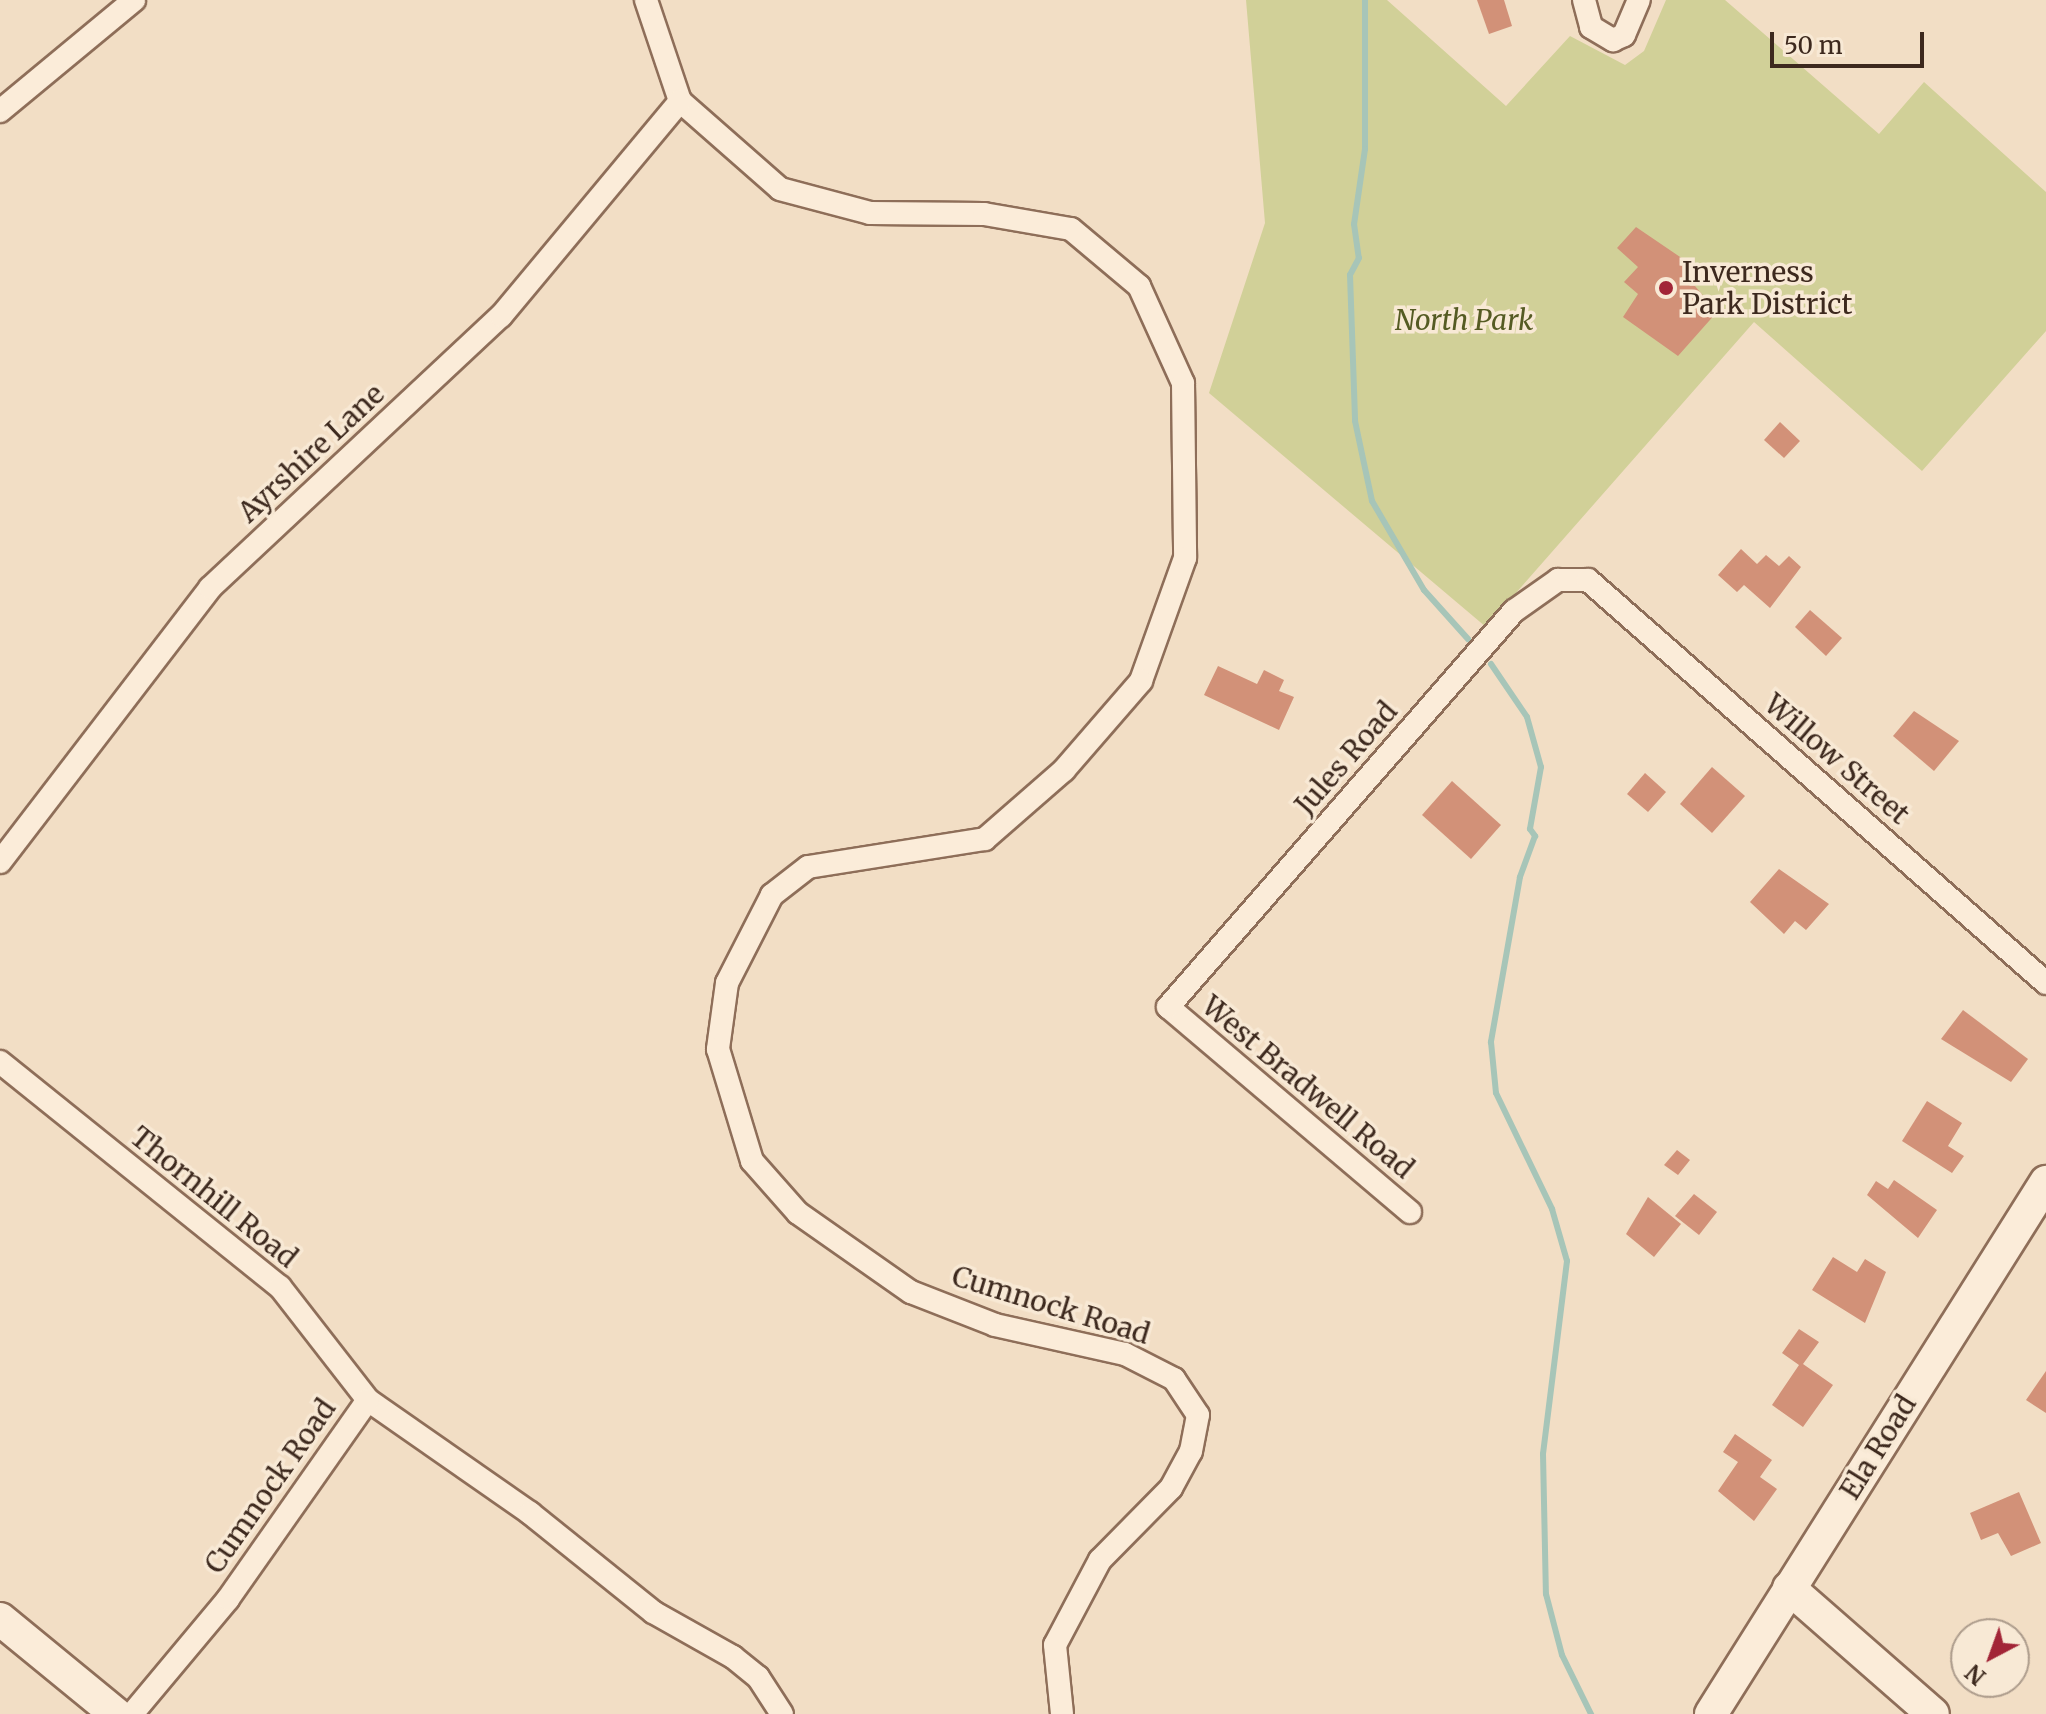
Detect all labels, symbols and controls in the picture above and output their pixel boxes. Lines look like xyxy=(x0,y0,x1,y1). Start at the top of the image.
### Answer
scale bar xyxy=(1774,16,1928,66)
text: 50 m xyxy=(1784,30,1843,61)
place label: Inverness Park District xyxy=(1682,255,1852,321)
marker: Inverness Park District xyxy=(1657,279,1675,297)
park label: North Park xyxy=(1395,303,1533,337)
street label: Ayrshire Lane xyxy=(231,377,391,529)
street label: Willow Street xyxy=(1758,687,1916,831)
street label: Jules Road xyxy=(1288,695,1404,821)
street label: West Bradwell Road xyxy=(1195,989,1421,1185)
street label: Thornhill Road xyxy=(124,1120,304,1274)
street label: Cumnock Road xyxy=(948,1259,1154,1351)
street label: Ela Road xyxy=(1833,1389,1923,1505)
street label: Cumnock Road xyxy=(197,1392,343,1580)
north arrow xyxy=(1950,1618,2030,1698)
text: N xyxy=(1960,1658,1991,1691)

